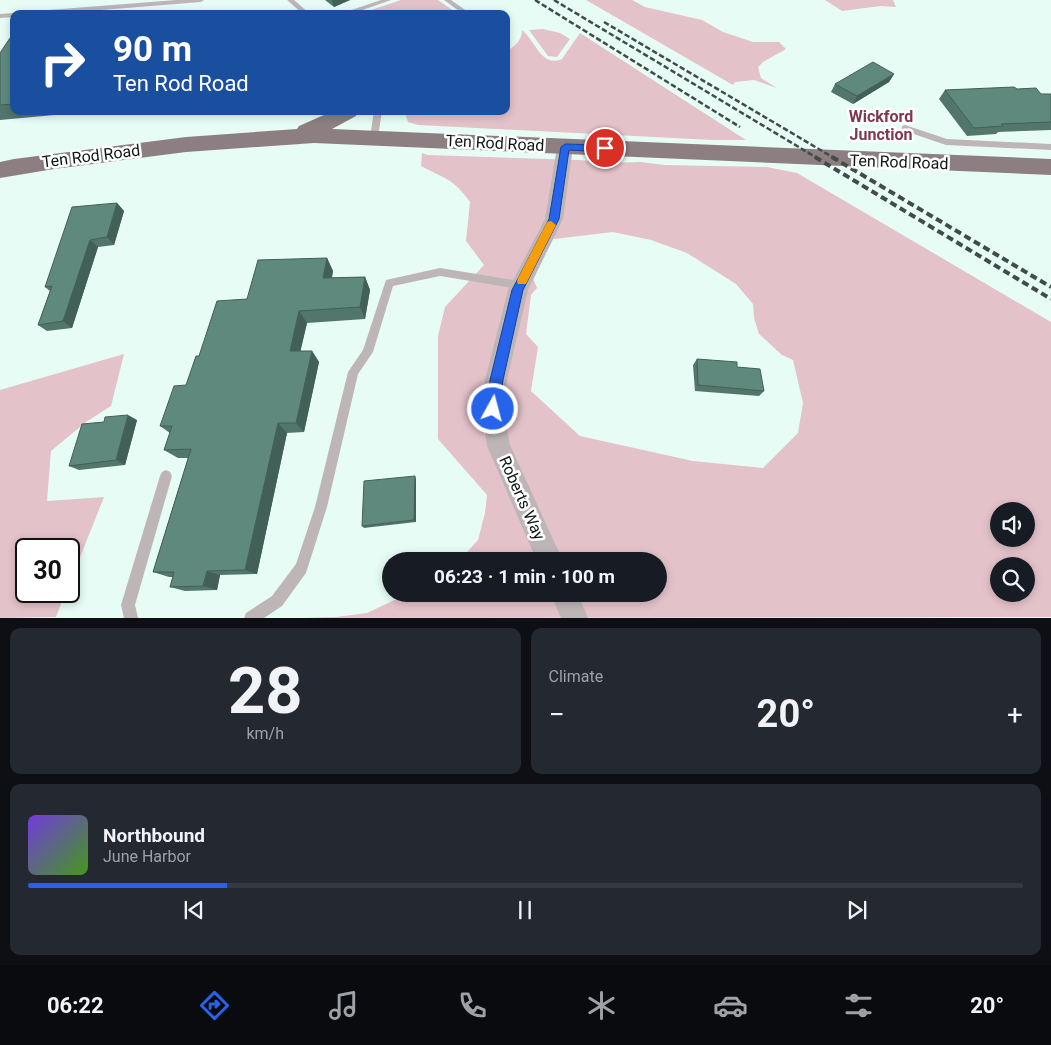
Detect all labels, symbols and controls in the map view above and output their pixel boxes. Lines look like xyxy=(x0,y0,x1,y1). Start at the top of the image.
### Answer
text: 90 m xyxy=(113,29,192,70)
icon: right xyxy=(30,30,95,95)
text: Ten Rod Road xyxy=(113,71,249,96)
district label: Wickford Junction xyxy=(849,107,913,144)
pin xyxy=(584,127,626,169)
street label: Ten Rod Road xyxy=(445,131,545,155)
icon: arrive xyxy=(591,134,619,162)
street label: Ten Rod Road xyxy=(41,141,141,171)
street label: Ten Rod Road xyxy=(849,151,949,173)
position arrow xyxy=(466,382,518,434)
street label: Roberts Way xyxy=(495,453,549,543)
map controls xyxy=(990,502,1035,602)
button: sound xyxy=(990,502,1035,547)
speed limit sign: 30 xyxy=(15,538,80,603)
button: search xyxy=(990,557,1035,602)
text: 06:23 · 1 min · 100 m xyxy=(434,565,615,588)
text: 28 xyxy=(228,653,303,729)
text: Climate xyxy=(549,667,603,686)
text: 20° xyxy=(757,692,815,736)
text: − xyxy=(549,698,565,731)
text: + xyxy=(1007,698,1023,731)
text: km/h xyxy=(246,724,284,743)
text: Northbound xyxy=(103,824,205,847)
text: June Harbor xyxy=(103,847,191,866)
icon: previous xyxy=(180,896,208,924)
icon: pause xyxy=(511,896,539,924)
icon: next xyxy=(843,896,871,924)
icon: directions xyxy=(197,988,232,1023)
icon: music xyxy=(326,988,361,1023)
icon: phone xyxy=(455,988,490,1023)
icon: climate xyxy=(584,988,619,1023)
icon: car xyxy=(713,988,748,1023)
icon: filters xyxy=(841,988,876,1023)
text: 06:22 xyxy=(47,993,104,1018)
text: 20° xyxy=(970,993,1004,1018)

